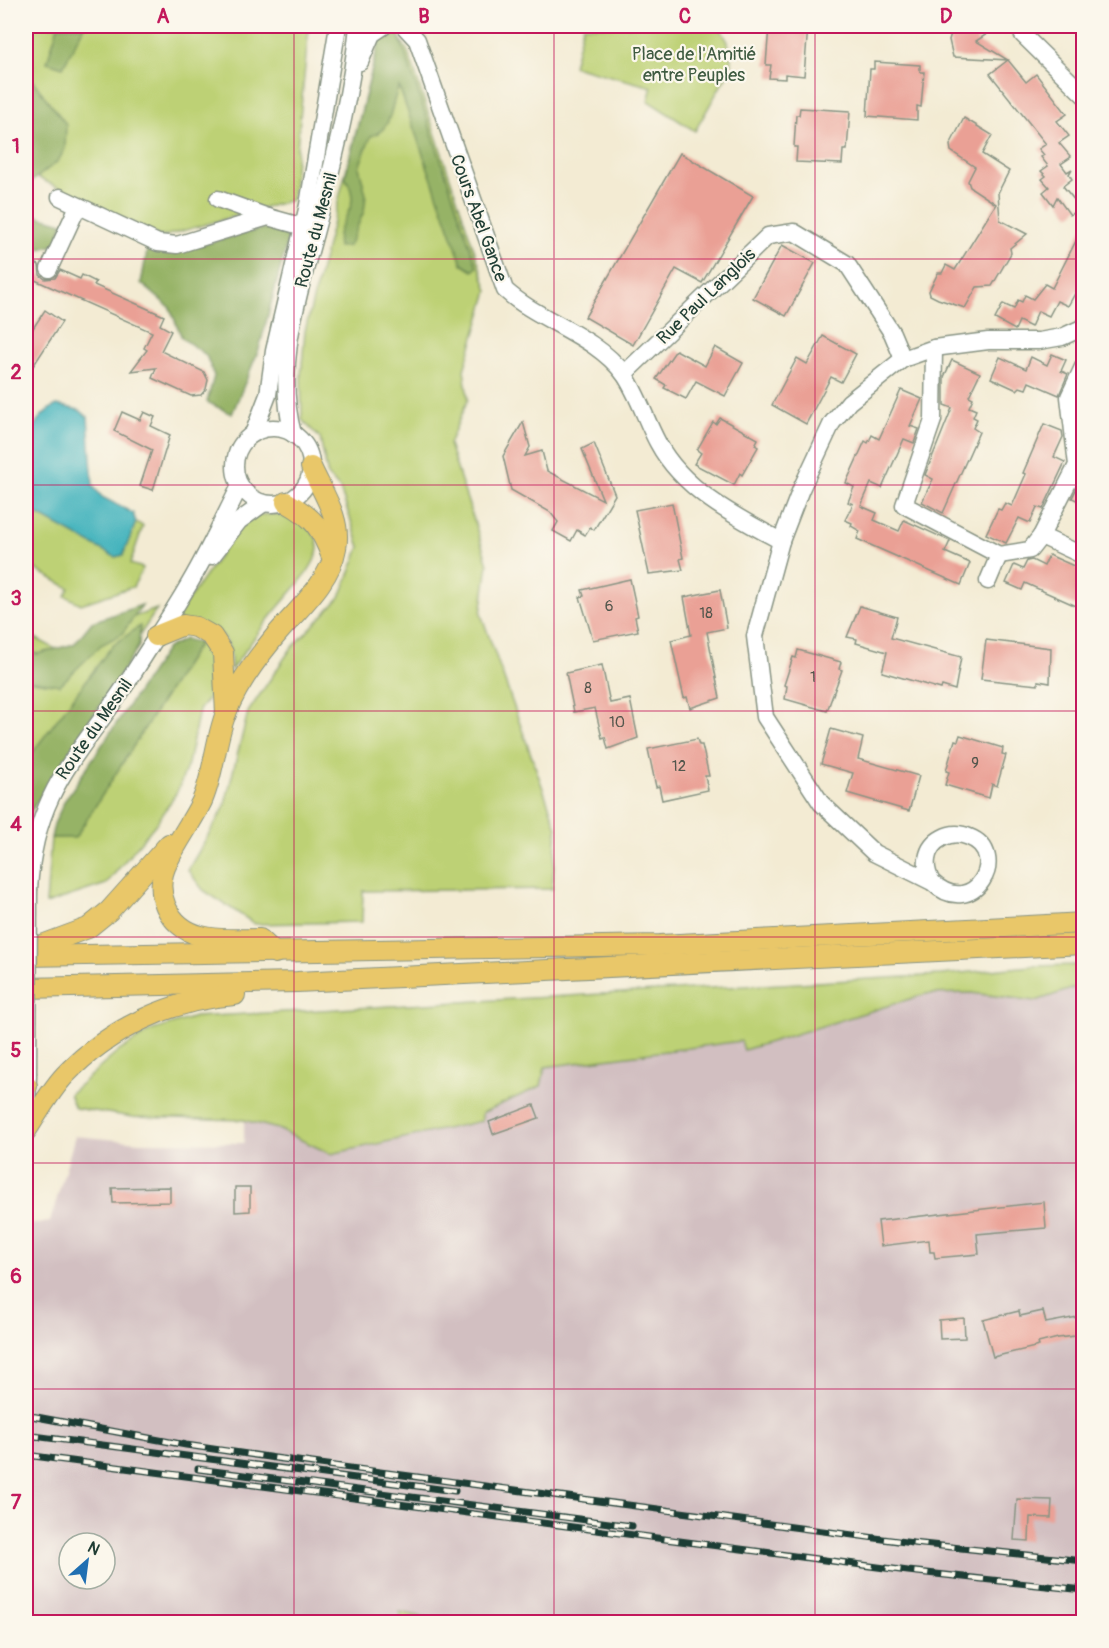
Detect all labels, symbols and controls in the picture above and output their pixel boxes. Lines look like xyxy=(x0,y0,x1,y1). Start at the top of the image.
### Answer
text: A xyxy=(157,4,170,29)
text: B xyxy=(418,4,430,29)
text: C xyxy=(679,4,691,29)
text: D xyxy=(940,4,953,29)
park label: Place de l'Amitié entre Peuples xyxy=(632,43,756,87)
text: 1 xyxy=(12,134,20,159)
street label: Cours Abel Gance xyxy=(445,151,512,285)
street label: Route du Mesnil xyxy=(290,170,343,290)
street label: Rue Paul Langlois xyxy=(652,243,761,349)
text: 2 xyxy=(10,360,22,385)
text: 3 xyxy=(10,586,22,611)
house number: 6 xyxy=(605,597,613,616)
house number: 18 xyxy=(699,604,713,623)
house number: 1 xyxy=(810,668,816,687)
street label: Route du Mesnil xyxy=(51,674,138,784)
house number: 8 xyxy=(584,679,592,698)
house number: 10 xyxy=(609,713,625,732)
house number: 9 xyxy=(971,754,979,773)
house number: 12 xyxy=(672,757,686,776)
text: 4 xyxy=(10,812,22,837)
text: 5 xyxy=(11,1038,22,1063)
text: 6 xyxy=(10,1264,22,1289)
text: 7 xyxy=(11,1490,22,1515)
north arrow xyxy=(57,1531,117,1591)
text: N xyxy=(84,1537,103,1560)

